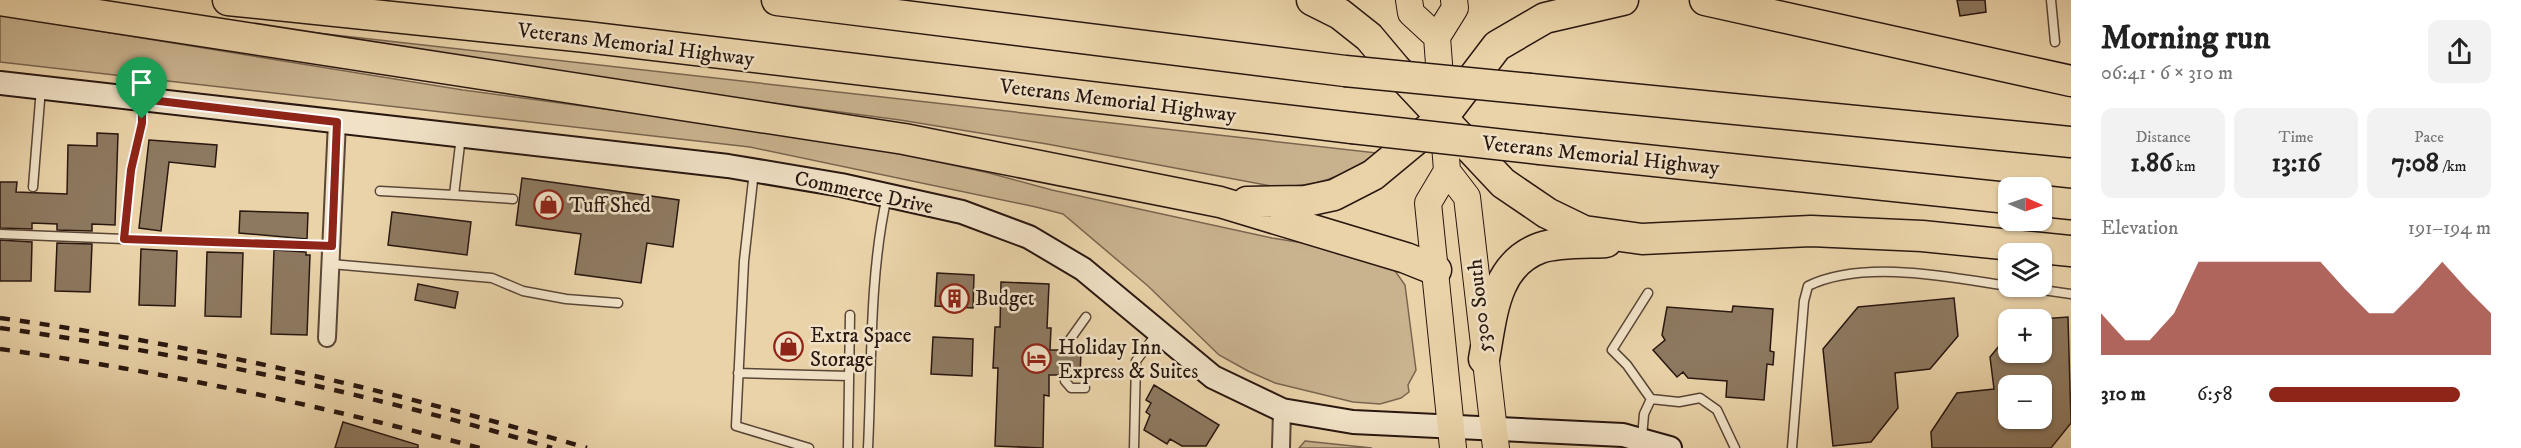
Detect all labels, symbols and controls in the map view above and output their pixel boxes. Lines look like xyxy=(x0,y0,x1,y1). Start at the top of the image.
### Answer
street label: Veterans Memorial Highway xyxy=(515,17,757,73)
text: Morning run xyxy=(2101,18,2270,59)
button: share xyxy=(2428,20,2491,83)
pin xyxy=(116,57,167,119)
text: 06:41 · 6 × 310 m xyxy=(2101,61,2233,86)
icon: arrive xyxy=(125,66,158,99)
street label: Veterans Memorial Highway xyxy=(997,73,1239,129)
text: Distance xyxy=(2135,127,2191,147)
text: Time xyxy=(2279,127,2313,147)
text: Pace xyxy=(2414,127,2444,147)
street label: Veterans Memorial Highway xyxy=(1480,131,1722,181)
text: 1.86 xyxy=(2130,147,2172,180)
text: 13:16 xyxy=(2271,147,2321,180)
text: 7:08 xyxy=(2391,147,2439,180)
text: km xyxy=(2172,156,2196,176)
text: /km xyxy=(2439,156,2467,176)
street label: Commerce Drive xyxy=(792,166,936,220)
north arrow xyxy=(1998,177,2052,231)
map controls xyxy=(1998,177,2052,429)
shop icon: Tuff Shed xyxy=(532,189,564,221)
place label: Tuff Shed xyxy=(569,193,651,219)
text: Elevation xyxy=(2101,216,2178,241)
text: 191–194 m xyxy=(2408,216,2491,241)
button: layers xyxy=(1998,243,2052,297)
street label: 5300 South xyxy=(1462,258,1498,354)
building icon: Budget xyxy=(938,282,970,314)
place label: Budget xyxy=(975,286,1035,312)
button: + xyxy=(1998,309,2052,363)
place label: Extra Space Storage xyxy=(810,323,912,373)
shop icon: Extra Space Storage xyxy=(773,331,805,363)
place label: Holiday Inn Express & Suites xyxy=(1058,335,1198,385)
hotel icon: Holiday Inn Express & Suites xyxy=(1021,343,1053,375)
button: − xyxy=(1998,375,2052,429)
text: 310 m xyxy=(2101,382,2146,407)
text: 6:58 xyxy=(2197,382,2233,407)

